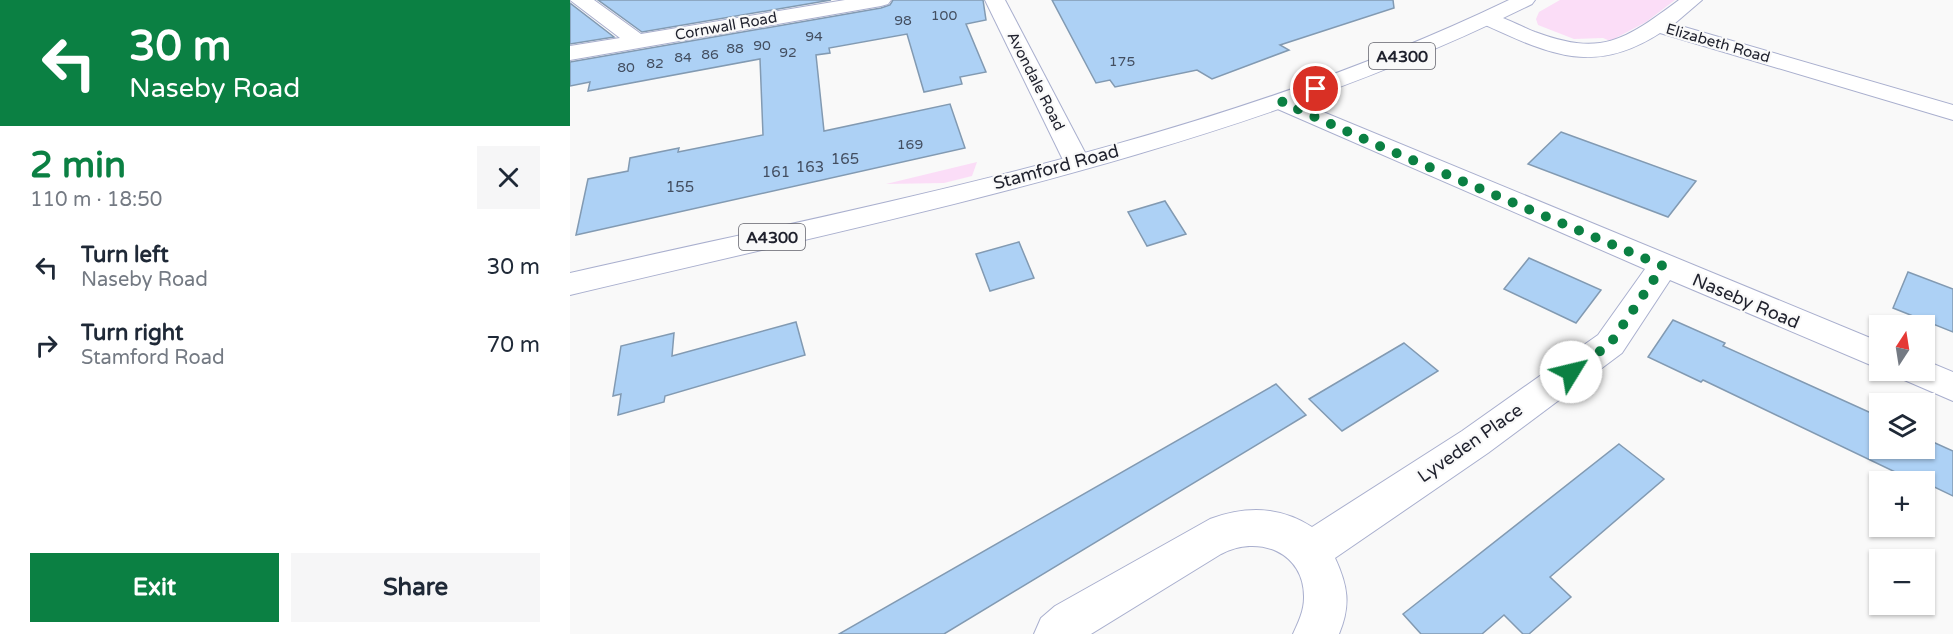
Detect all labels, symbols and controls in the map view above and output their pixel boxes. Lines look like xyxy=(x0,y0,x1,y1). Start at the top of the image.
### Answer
house number: 100 xyxy=(931,7,957,24)
street label: Cornwall Road xyxy=(674,8,778,44)
house number: 98 xyxy=(894,12,912,29)
street label: Elizabeth Road xyxy=(1664,20,1772,66)
text: 30 m xyxy=(129,21,231,72)
icon: left xyxy=(30,24,108,102)
house number: 94 xyxy=(805,28,823,45)
street label: Avondale Road xyxy=(1003,29,1069,133)
house number: 90 xyxy=(753,37,771,54)
house number: 88 xyxy=(726,40,744,57)
road number: A4300 xyxy=(1369,43,1435,69)
house number: 92 xyxy=(779,44,797,61)
house number: 86 xyxy=(701,46,719,63)
house number: 84 xyxy=(674,49,692,66)
house number: 175 xyxy=(1109,53,1135,70)
house number: 82 xyxy=(646,55,664,72)
house number: 80 xyxy=(617,59,635,76)
pin xyxy=(1290,63,1341,114)
text: Naseby Road xyxy=(129,72,300,105)
icon: arrive xyxy=(1299,72,1332,105)
house number: 169 xyxy=(897,136,923,153)
street label: Stamford Road xyxy=(991,140,1121,194)
text: 2 min xyxy=(30,144,126,187)
button: close xyxy=(477,146,540,209)
house number: 165 xyxy=(831,150,859,168)
house number: 163 xyxy=(796,158,824,176)
house number: 161 xyxy=(762,163,790,181)
house number: 155 xyxy=(666,178,694,196)
text: 110 m · 18:50 xyxy=(30,188,162,212)
road number: A4300 xyxy=(739,224,805,250)
text: Turn left xyxy=(81,242,169,268)
icon: left xyxy=(30,251,63,284)
text: 30 m xyxy=(486,254,540,280)
text: Naseby Road xyxy=(81,268,208,292)
street label: Naseby Road xyxy=(1689,269,1803,333)
north arrow xyxy=(1869,315,1935,381)
map controls xyxy=(1869,315,1935,615)
text: Turn right xyxy=(81,320,183,346)
icon: right xyxy=(30,329,63,362)
text: 70 m xyxy=(486,332,540,358)
position arrow xyxy=(1539,340,1603,404)
text: Stamford Road xyxy=(81,346,225,370)
button: layers xyxy=(1869,393,1935,459)
street label: Lyveden Place xyxy=(1413,399,1527,487)
button: + xyxy=(1869,471,1935,537)
button: − xyxy=(1869,549,1935,615)
button: Exit xyxy=(30,553,279,622)
button: Share xyxy=(291,553,540,622)

